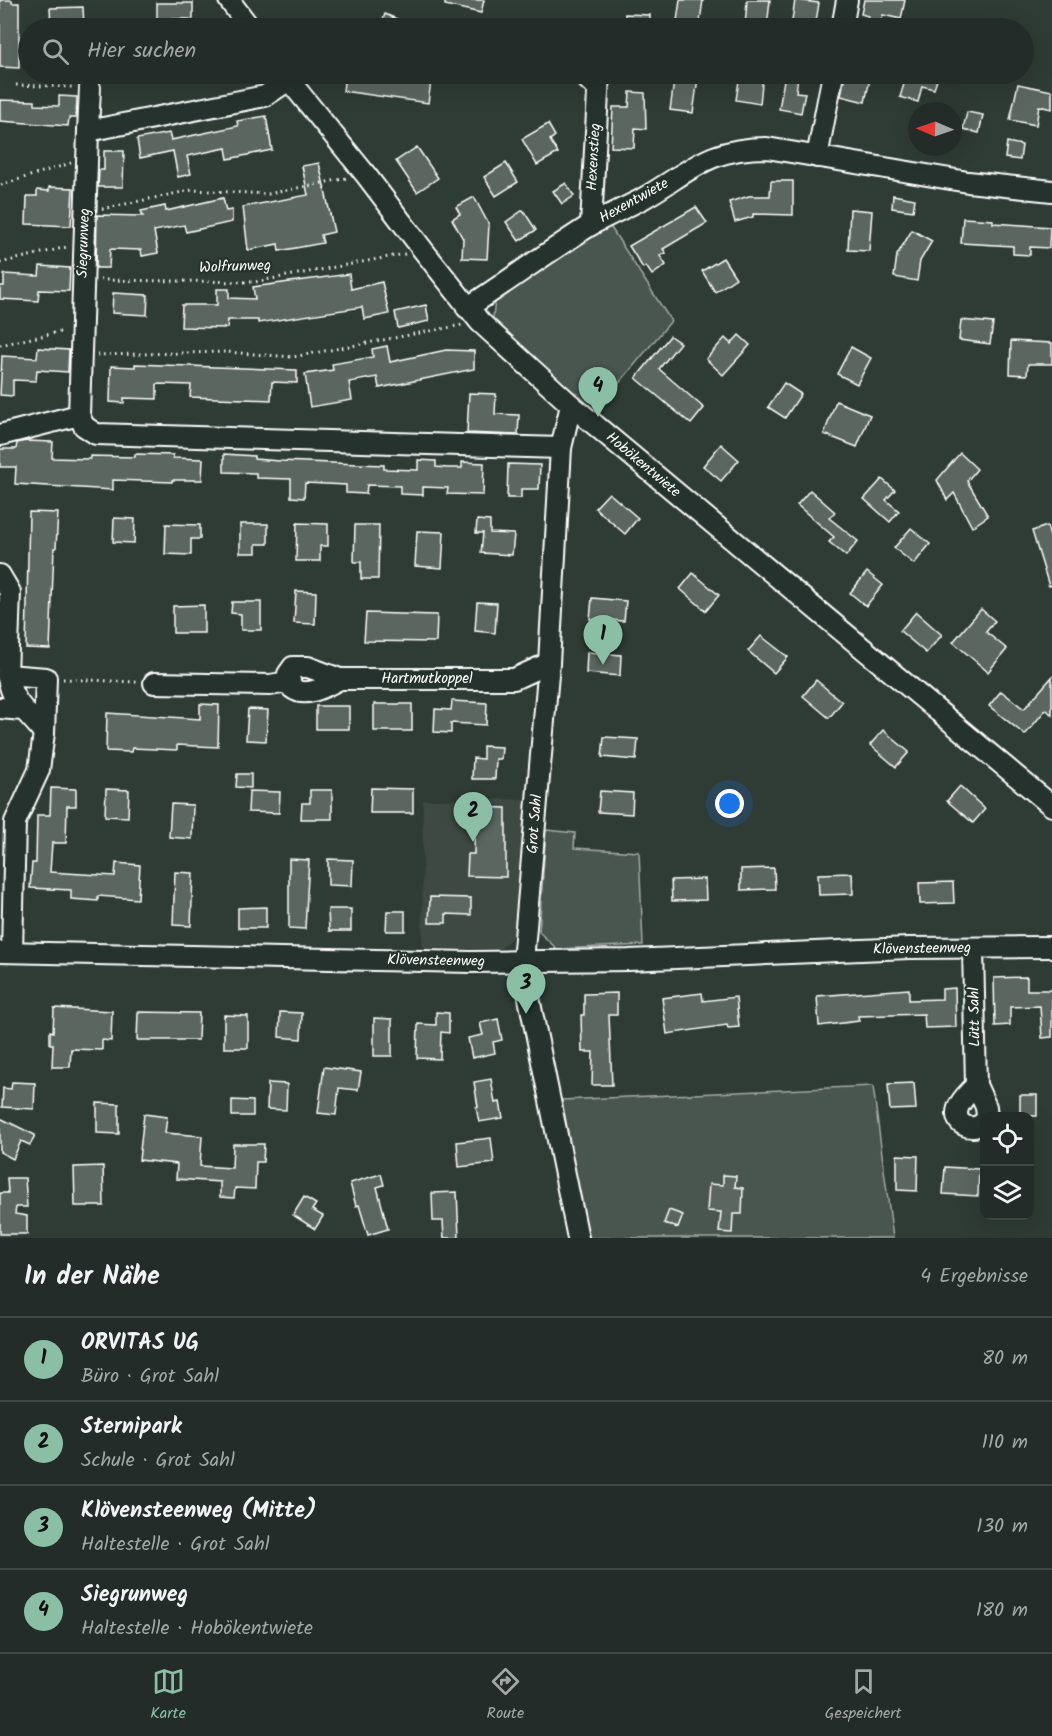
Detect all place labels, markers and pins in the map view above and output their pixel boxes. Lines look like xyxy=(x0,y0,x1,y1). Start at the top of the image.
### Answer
pin: 4 xyxy=(578,368,618,417)
pin: 1 xyxy=(584,616,622,665)
pin: 2 xyxy=(454,792,492,842)
pin: 3 xyxy=(506,964,546,1014)

